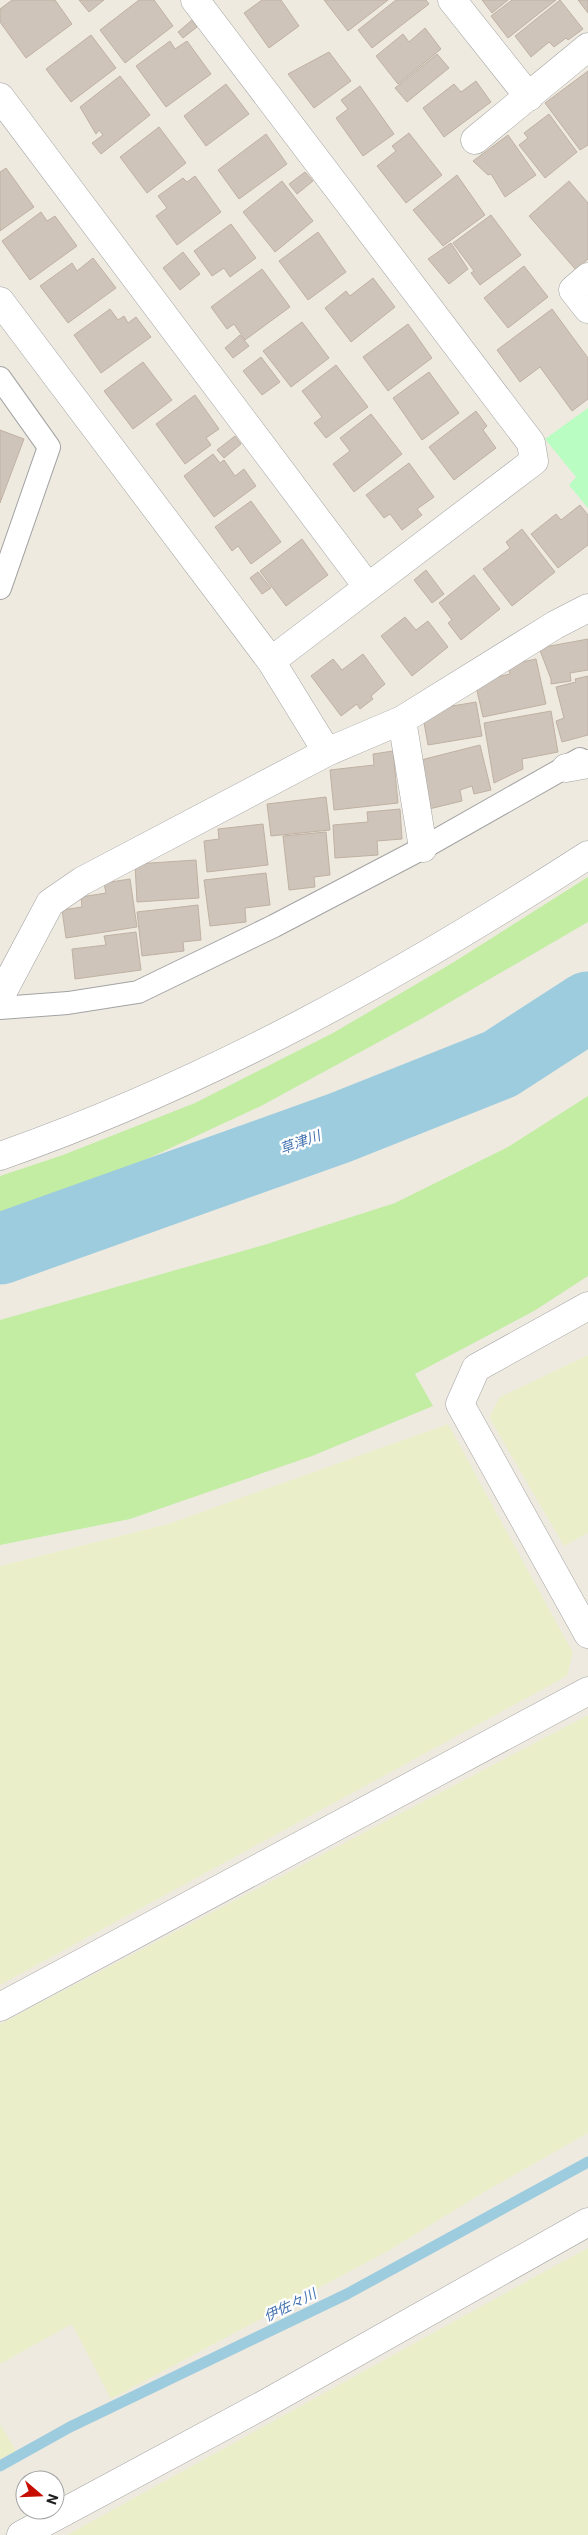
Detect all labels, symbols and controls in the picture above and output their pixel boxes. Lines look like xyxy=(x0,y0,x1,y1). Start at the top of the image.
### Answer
water label: 草津川 xyxy=(278,1127,324,1157)
water label: 伊佐々川 xyxy=(261,2285,320,2324)
north arrow xyxy=(15,2470,65,2520)
text: N xyxy=(43,2492,61,2507)

